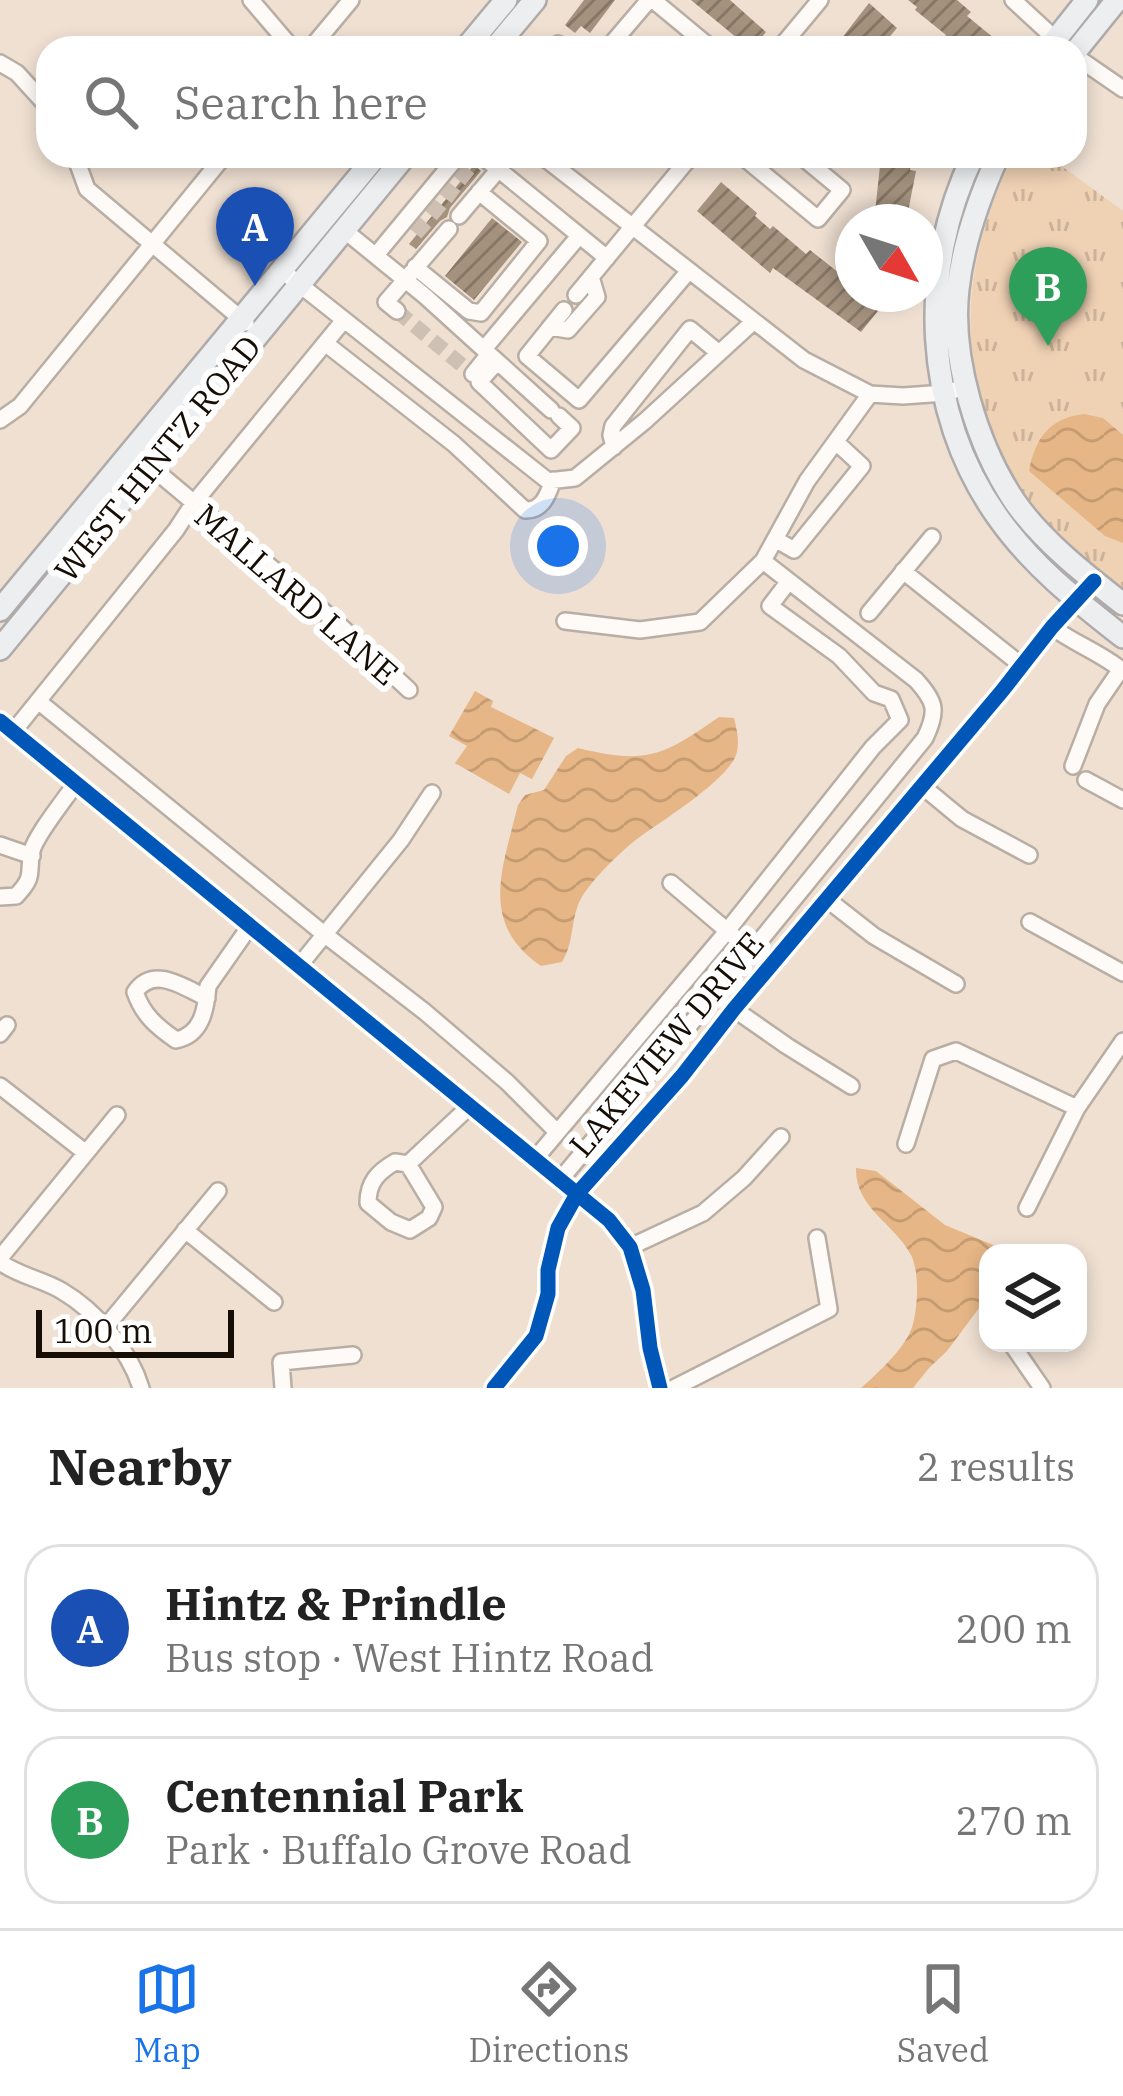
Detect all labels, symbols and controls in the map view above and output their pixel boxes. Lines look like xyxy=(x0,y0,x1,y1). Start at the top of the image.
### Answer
search box xyxy=(36,36,1087,168)
icon: search xyxy=(78,69,144,135)
text: Search here xyxy=(174,73,428,131)
pin: A xyxy=(216,187,294,286)
north arrow xyxy=(835,204,943,312)
pin: B xyxy=(1009,247,1087,346)
street label: WEST HINTZ ROAD xyxy=(44,326,270,590)
street label: MALLARD LANE xyxy=(186,494,408,694)
your location xyxy=(528,516,588,576)
street label: LAKEVIEW DRIVE xyxy=(559,923,773,1165)
map controls xyxy=(979,1244,1087,1352)
button: layers xyxy=(979,1244,1087,1352)
scale bar xyxy=(36,1304,234,1357)
text: 100 m xyxy=(54,1309,153,1352)
text: Nearby xyxy=(48,1433,232,1499)
text: 2 results xyxy=(917,1441,1075,1492)
text: Hintz & Prindle xyxy=(165,1574,507,1632)
text: A xyxy=(76,1603,104,1654)
text: 200 m xyxy=(956,1603,1072,1654)
text: Bus stop · West Hintz Road xyxy=(165,1632,654,1683)
text: Centennial Park xyxy=(165,1766,523,1824)
text: B xyxy=(76,1795,104,1846)
text: 270 m xyxy=(956,1795,1072,1846)
text: Park · Buffalo Grove Road xyxy=(165,1824,632,1875)
tab: Map xyxy=(134,1956,201,2071)
tab: Directions xyxy=(468,1956,629,2071)
tab: Saved xyxy=(897,1956,989,2071)

